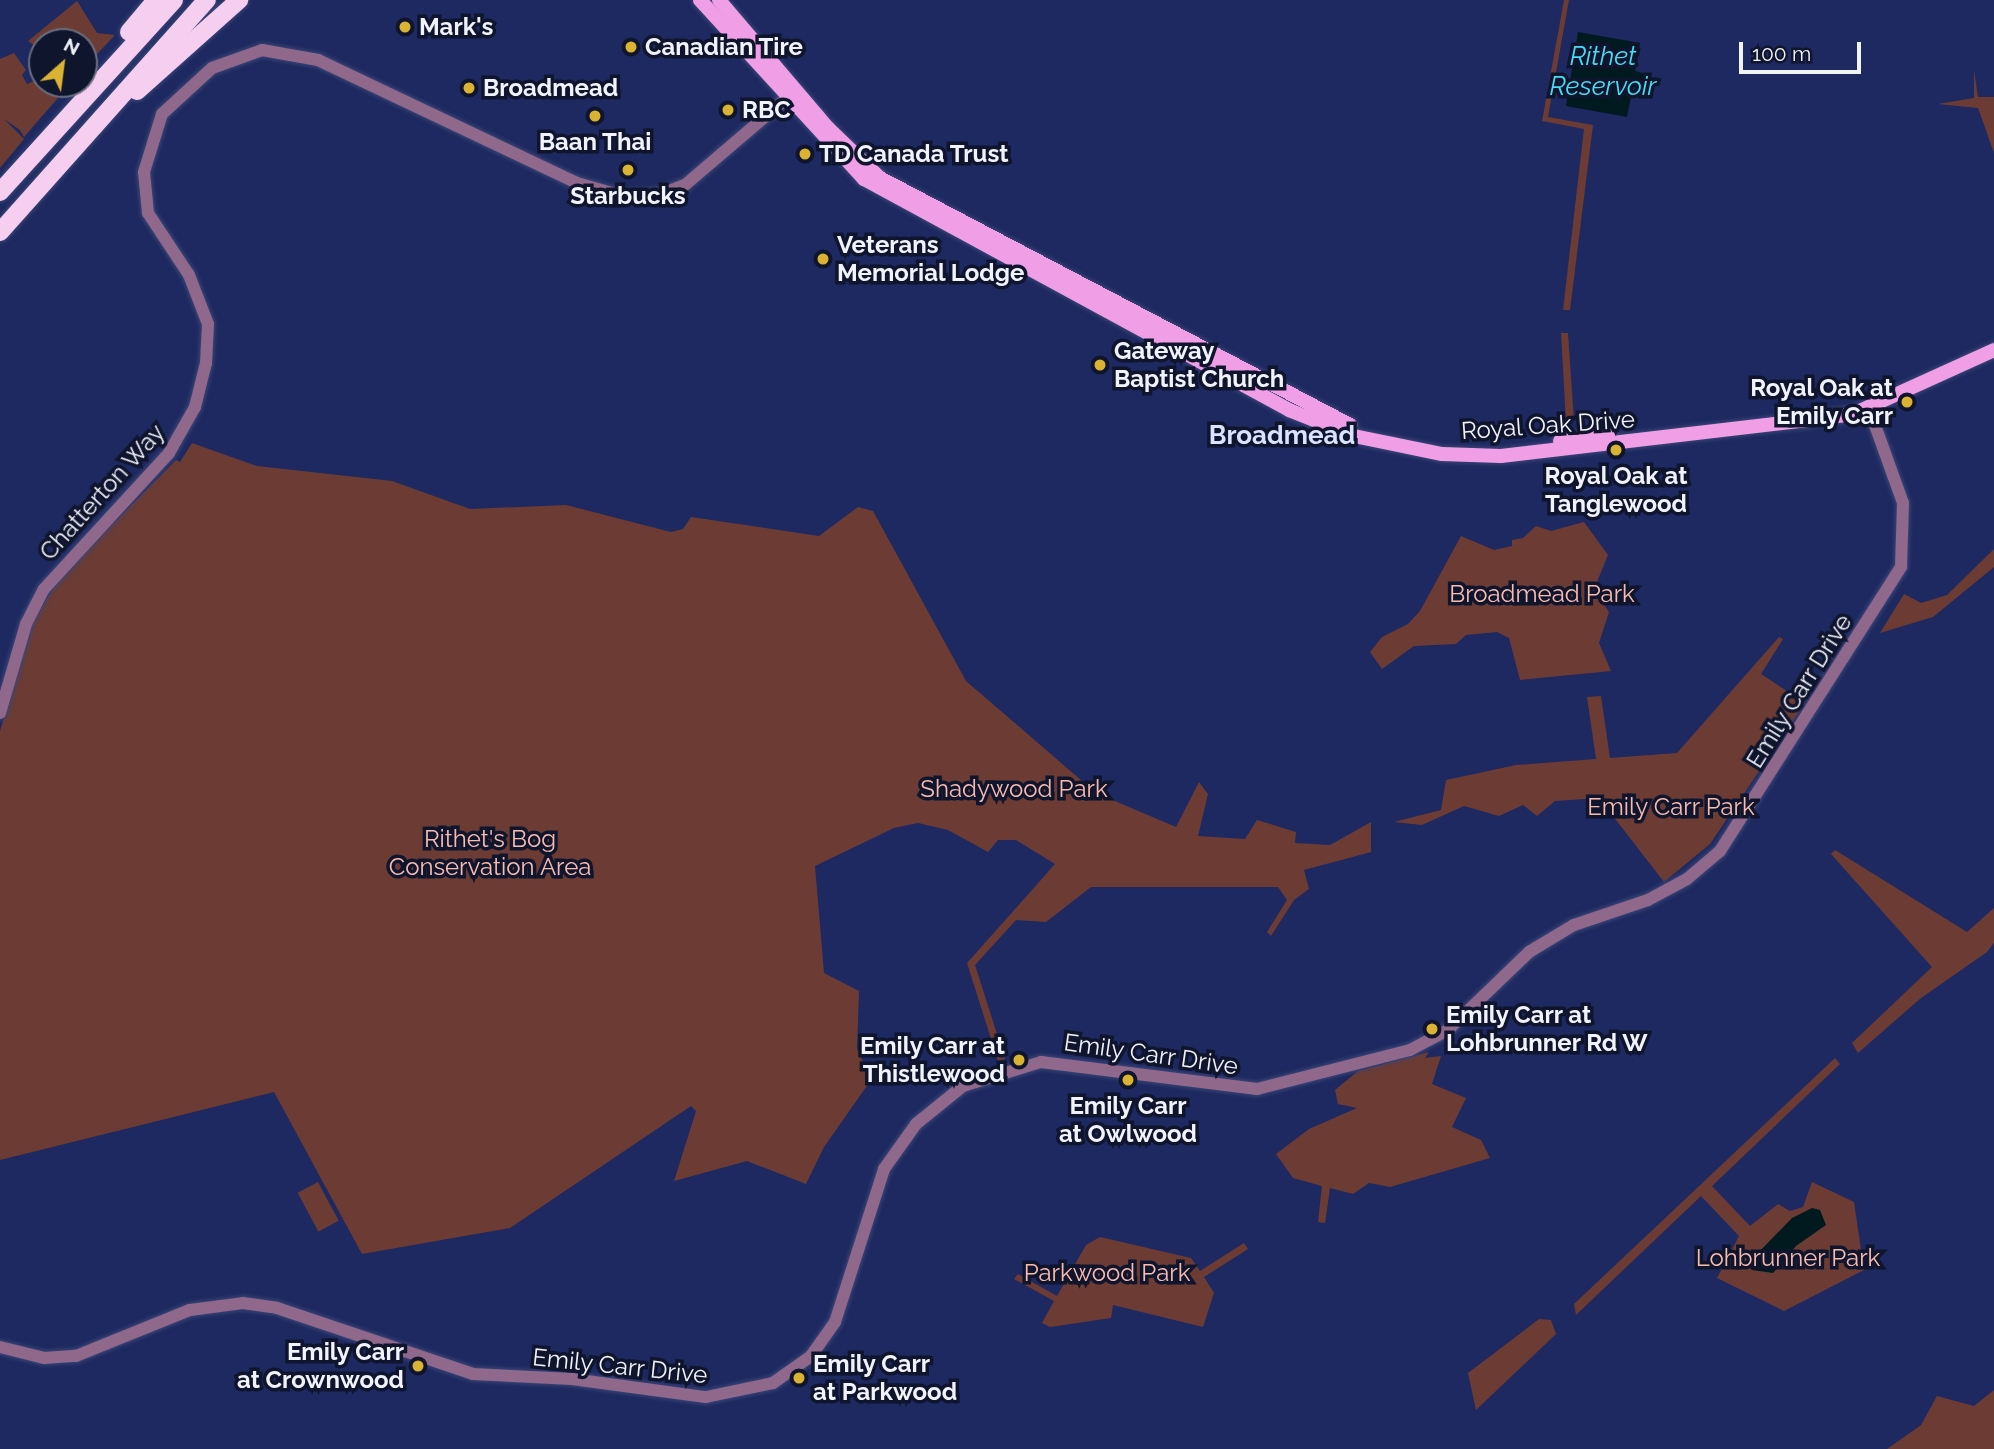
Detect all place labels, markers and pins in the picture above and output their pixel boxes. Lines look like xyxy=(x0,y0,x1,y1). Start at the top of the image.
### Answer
place label: Mark's xyxy=(419,13,493,41)
marker: Mark's xyxy=(397,19,413,35)
place label: Canadian Tire xyxy=(645,33,804,61)
marker: Canadian Tire xyxy=(623,39,639,55)
place label: Broadmead xyxy=(483,74,618,102)
marker: Broadmead xyxy=(461,80,477,96)
place label: RBC xyxy=(742,96,791,124)
marker: RBC xyxy=(720,102,736,118)
marker: Baan Thai xyxy=(587,108,603,124)
place label: Baan Thai xyxy=(538,128,652,156)
place label: TD Canada Trust xyxy=(819,140,1009,168)
marker: TD Canada Trust xyxy=(797,146,813,162)
marker: Starbucks xyxy=(620,162,636,178)
place label: Starbucks xyxy=(570,182,686,210)
place label: Veterans Memorial Lodge xyxy=(837,231,1025,287)
marker: Veterans Memorial Lodge xyxy=(815,251,831,267)
place label: Gateway Baptist Church xyxy=(1114,337,1284,393)
marker: Gateway Baptist Church xyxy=(1092,357,1108,373)
place label: Royal Oak at Emily Carr xyxy=(1750,374,1893,430)
marker: Royal Oak at Emily Carr xyxy=(1899,394,1915,410)
marker: Royal Oak at Tanglewood xyxy=(1608,442,1624,458)
place label: Royal Oak at Tanglewood xyxy=(1544,462,1688,518)
place label: Emily Carr at Lohbrunner Rd W xyxy=(1446,1001,1649,1057)
marker: Emily Carr at Lohbrunner Rd W xyxy=(1424,1021,1440,1037)
place label: Emily Carr at Thistlewood xyxy=(859,1032,1005,1088)
marker: Emily Carr at Thistlewood xyxy=(1011,1052,1027,1068)
marker: Emily Carr at Owlwood xyxy=(1120,1072,1136,1088)
place label: Emily Carr at Owlwood xyxy=(1059,1092,1197,1148)
place label: Emily Carr at Crownwood xyxy=(237,1338,404,1394)
place label: Emily Carr at Parkwood xyxy=(813,1350,957,1406)
marker: Emily Carr at Crownwood xyxy=(410,1358,426,1374)
marker: Emily Carr at Parkwood xyxy=(791,1370,807,1386)

